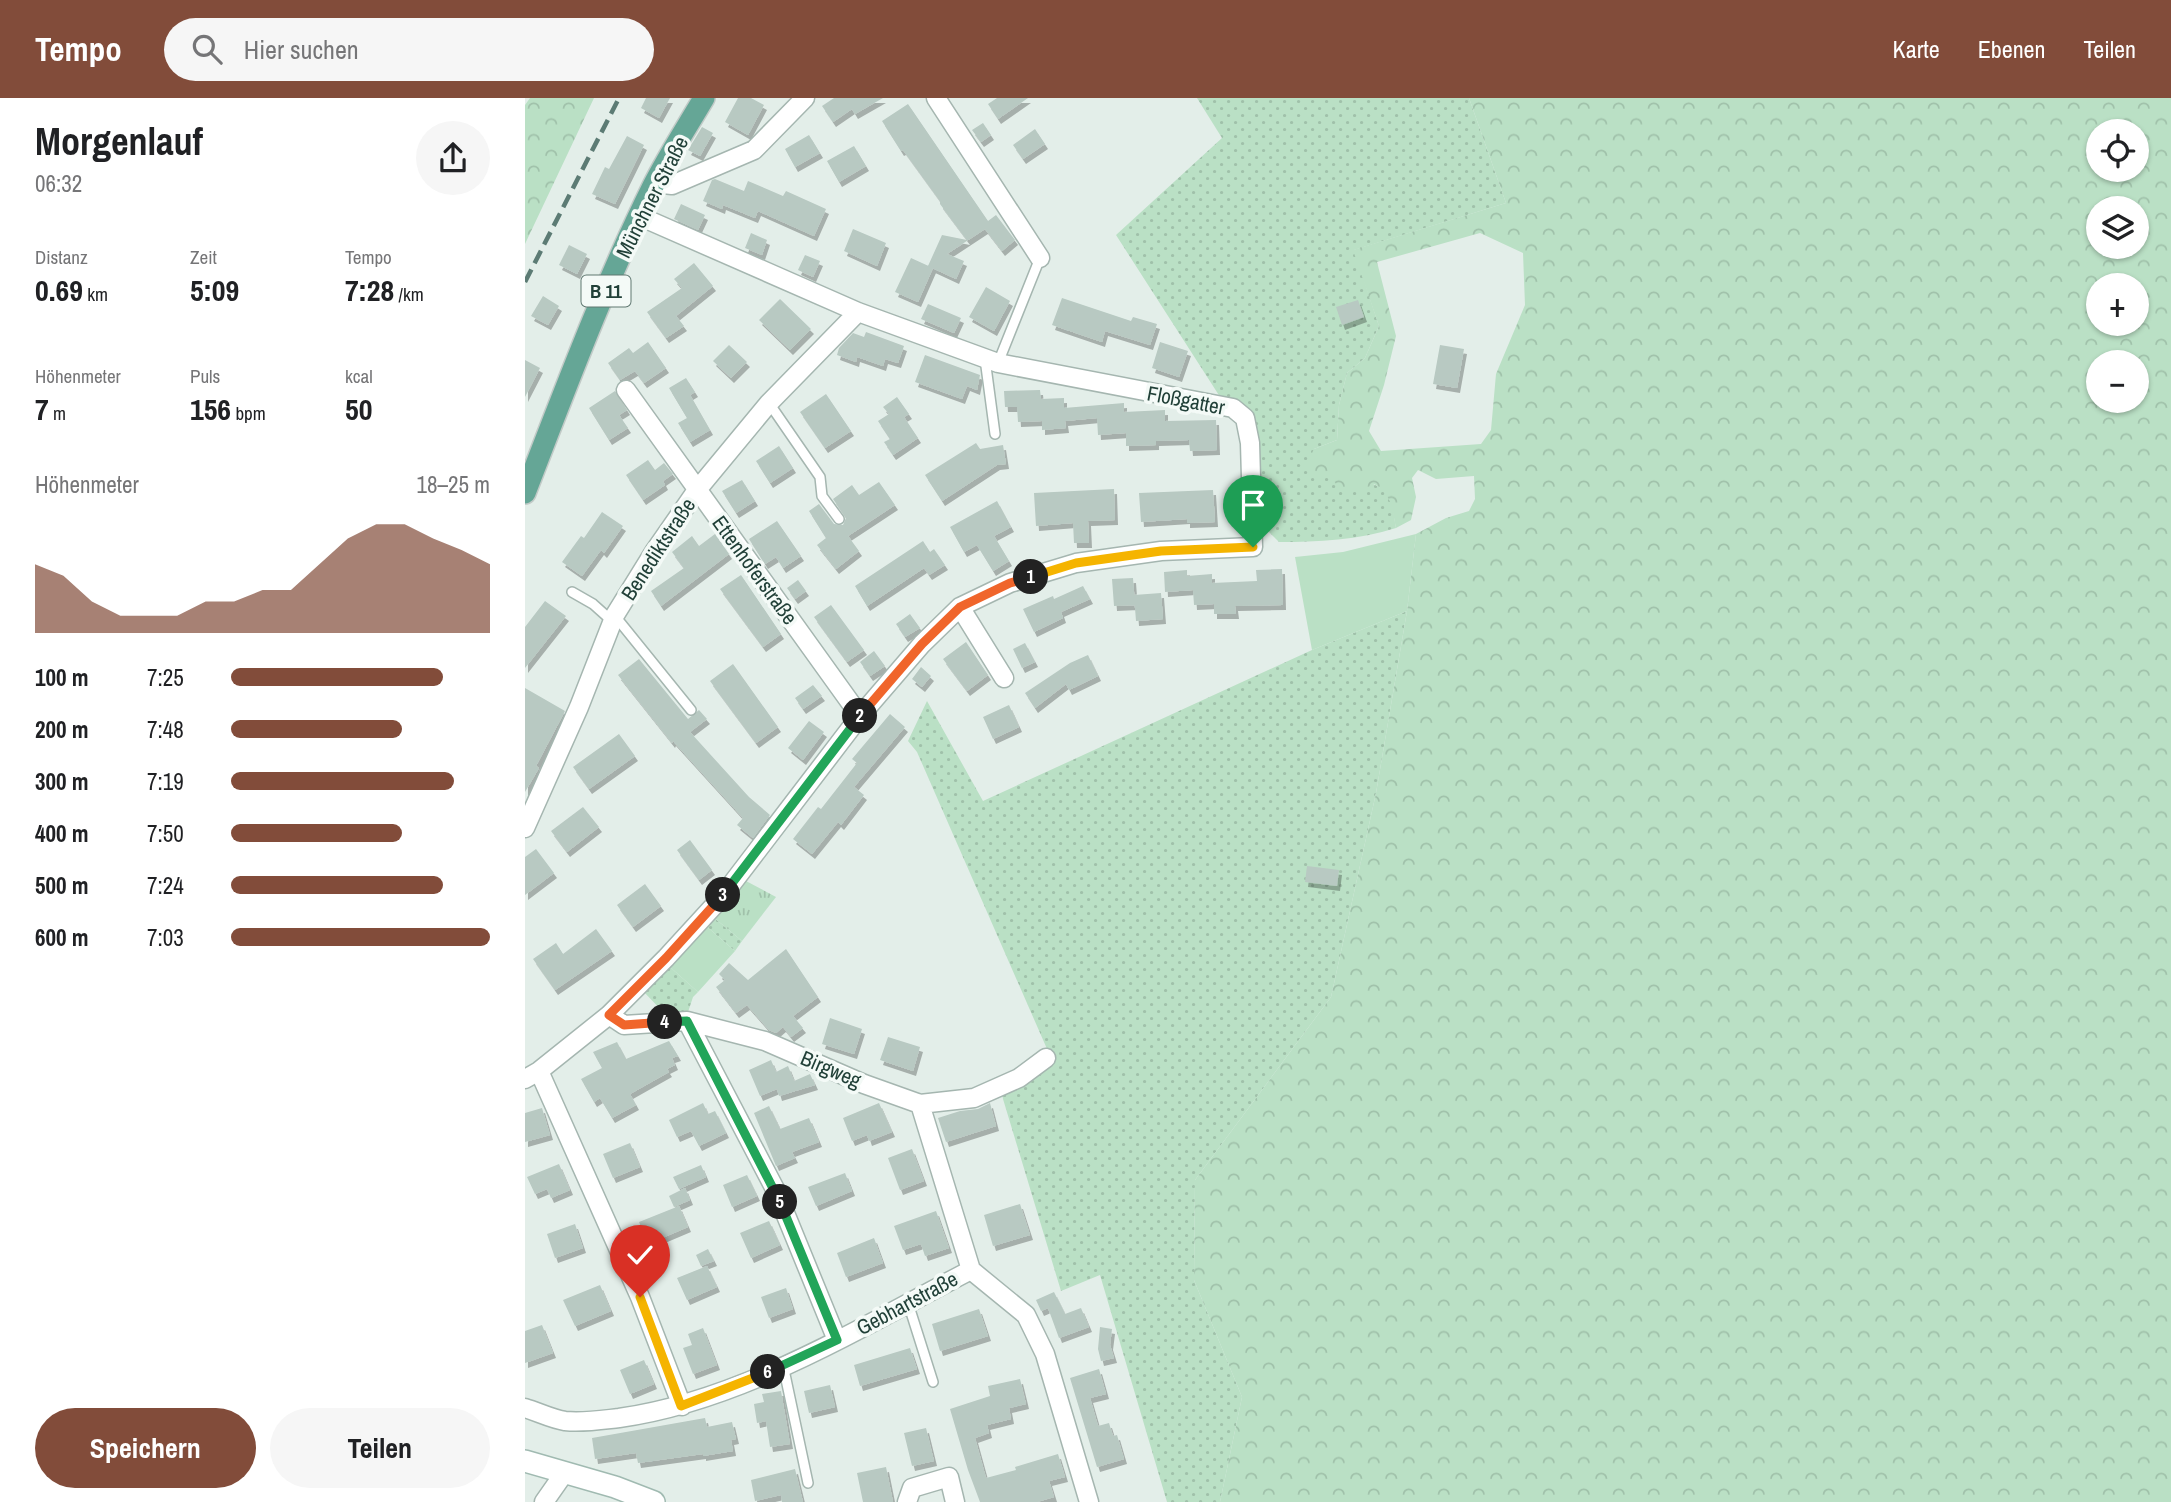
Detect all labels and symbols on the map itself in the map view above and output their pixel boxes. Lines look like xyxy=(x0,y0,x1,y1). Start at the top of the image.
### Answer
street label: Münchner Straße xyxy=(609,131,695,263)
road number: B 11 xyxy=(581,276,631,307)
street label: Floßgatter xyxy=(1145,378,1228,422)
pin xyxy=(1223,475,1283,547)
street label: Benediktstraße xyxy=(614,492,702,606)
street label: Ettenhoferstraße xyxy=(706,510,804,630)
pin: 1 xyxy=(1014,560,1049,594)
pin: 2 xyxy=(843,698,877,734)
pin: 3 xyxy=(705,878,741,912)
pin: 4 xyxy=(647,1004,683,1040)
street label: Birgweg xyxy=(796,1043,866,1095)
pin: 5 xyxy=(763,1184,797,1220)
pin xyxy=(610,1225,670,1297)
street label: Gebhartstraße xyxy=(851,1264,963,1342)
pin: 6 xyxy=(751,1354,785,1390)

